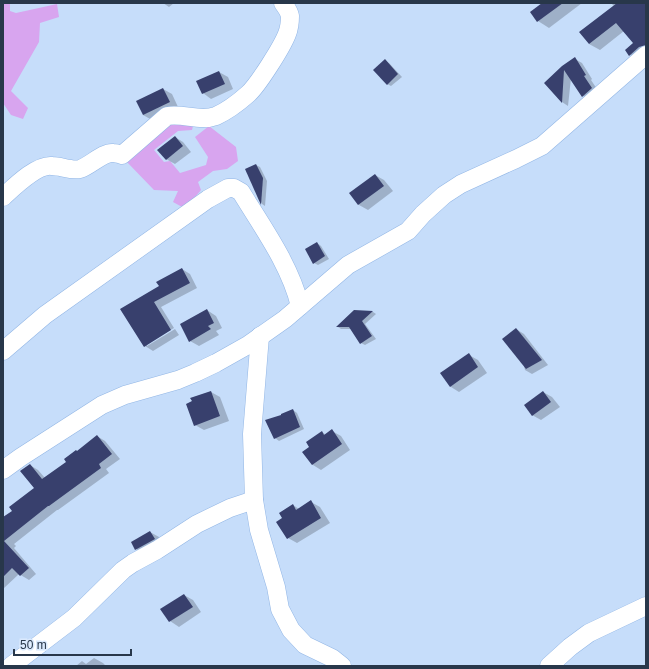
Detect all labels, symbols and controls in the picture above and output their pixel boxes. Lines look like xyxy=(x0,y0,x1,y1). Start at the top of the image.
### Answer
scale bar xyxy=(14,631,131,657)
text: 50 m xyxy=(20,638,47,652)

